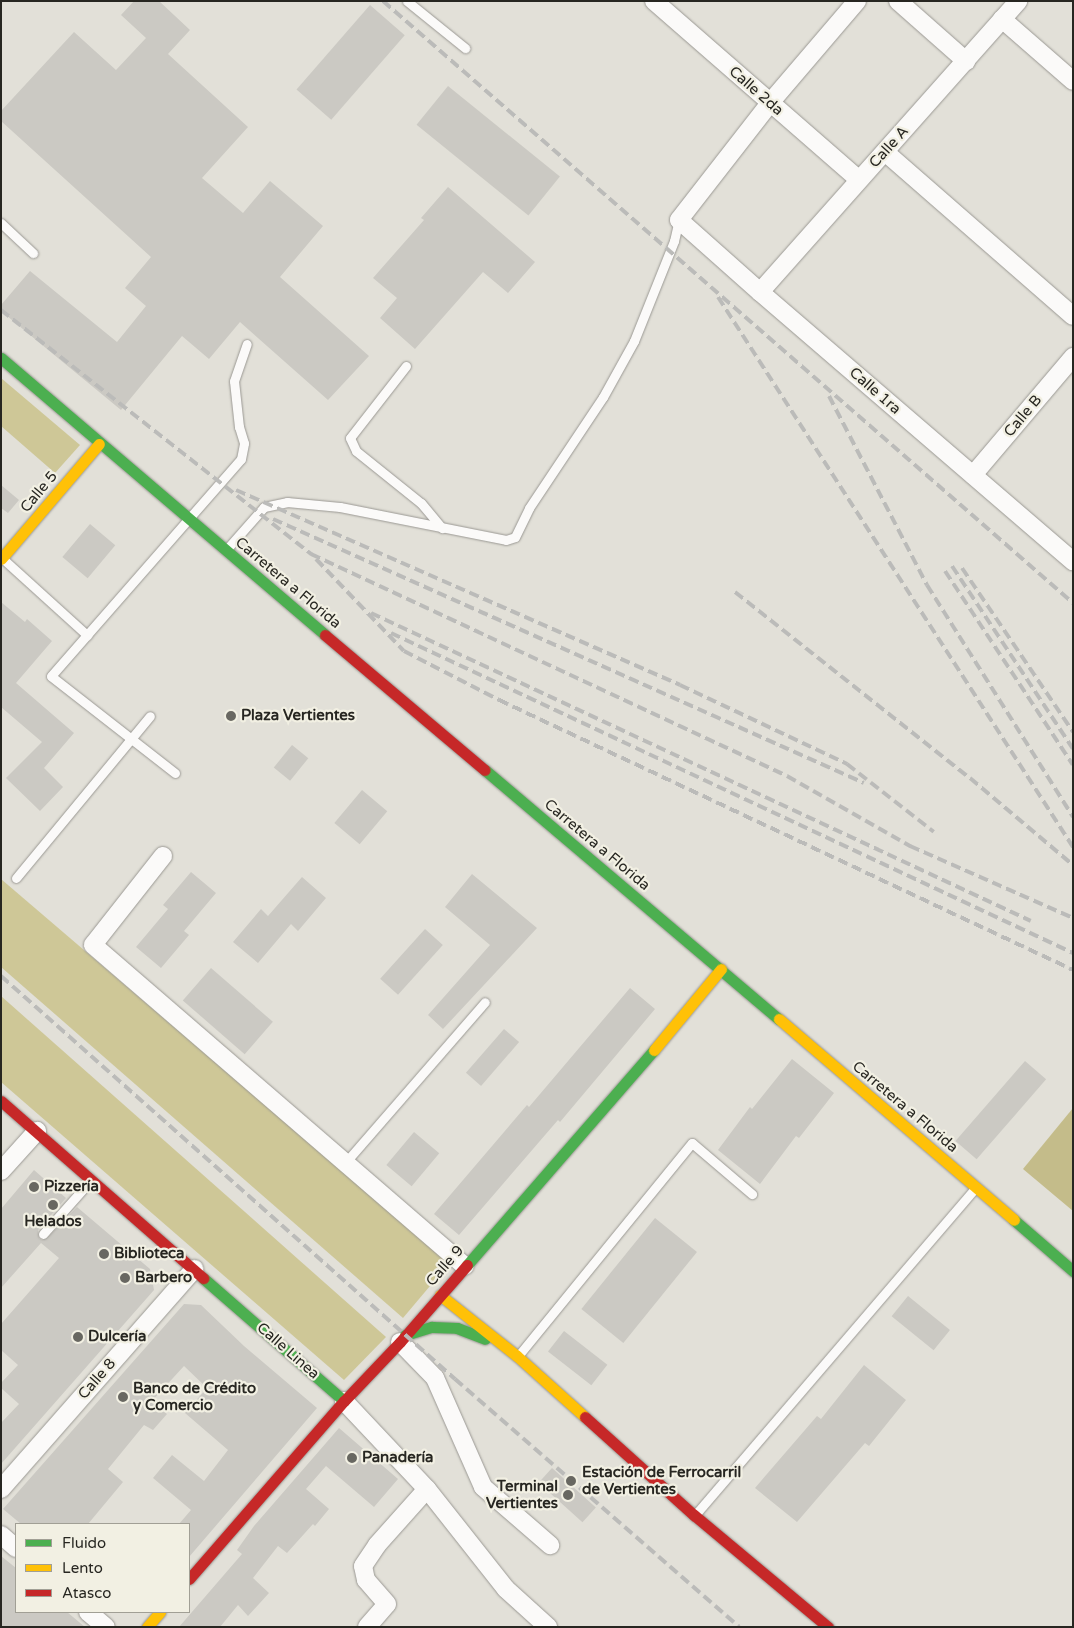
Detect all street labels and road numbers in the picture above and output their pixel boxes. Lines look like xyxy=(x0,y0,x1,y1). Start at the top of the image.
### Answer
street label: Calle 2da xyxy=(725,63,787,119)
street label: Calle A xyxy=(866,122,912,172)
street label: Calle 1ra xyxy=(846,364,904,418)
street label: Calle B xyxy=(1000,391,1046,441)
street label: Calle 5 xyxy=(17,468,61,516)
street label: Carretera a Florida xyxy=(232,534,344,632)
street label: Carretera a Florida xyxy=(541,796,653,894)
street label: Carretera a Florida xyxy=(849,1058,961,1156)
street label: Calle 9 xyxy=(422,1242,468,1290)
street label: Calle Linea xyxy=(253,1319,323,1383)
street label: Calle 8 xyxy=(74,1355,120,1403)

